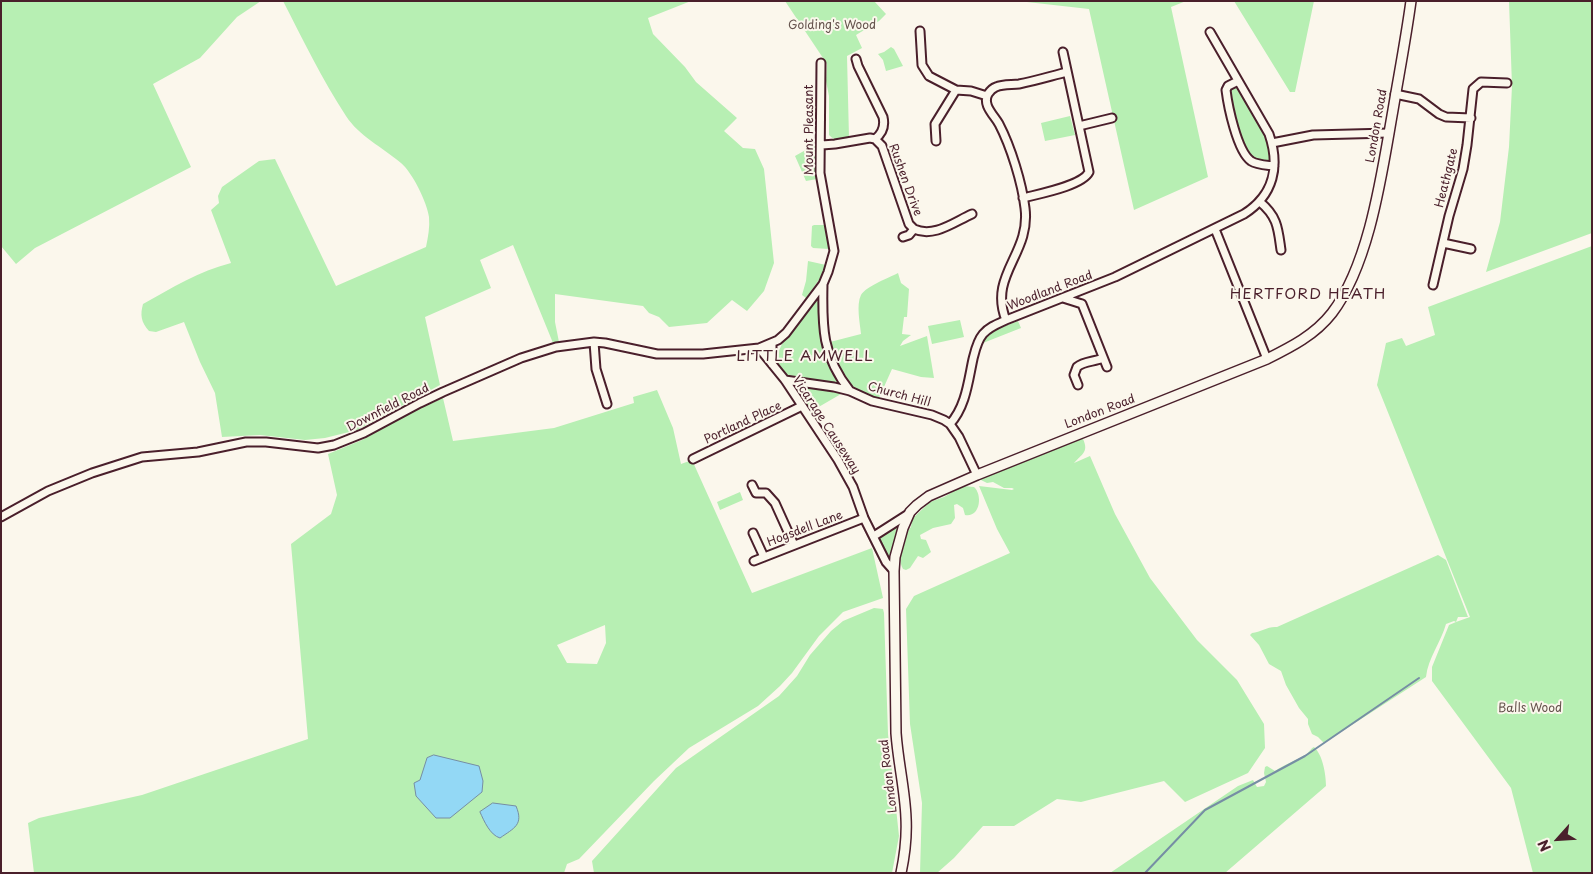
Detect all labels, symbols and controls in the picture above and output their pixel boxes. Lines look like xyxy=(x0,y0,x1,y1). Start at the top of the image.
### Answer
park label: Golding's Wood xyxy=(788,19,876,33)
street label: Mount Pleasant xyxy=(803,85,817,175)
street label: London Road xyxy=(1363,88,1391,164)
street label: Rushen Drive xyxy=(885,142,925,218)
street label: Heathgate xyxy=(1433,147,1461,209)
street label: Woodland Road xyxy=(1005,268,1095,314)
district label: HERTFORD HEATH xyxy=(1228,286,1388,304)
district label: LITTLE AMWELL xyxy=(735,348,875,366)
street label: Vicarage Causeway xyxy=(789,373,863,477)
street label: Church Hill xyxy=(866,380,932,410)
street label: Downfield Road xyxy=(344,381,432,435)
street label: London Road xyxy=(1063,392,1137,432)
street label: Portland Place xyxy=(702,399,784,447)
street label: Hogsdell Lane xyxy=(765,508,845,550)
park label: Balls Wood xyxy=(1498,702,1562,716)
street label: London Road xyxy=(877,738,901,814)
north arrow xyxy=(1533,814,1583,864)
text: N xyxy=(1532,836,1556,855)

